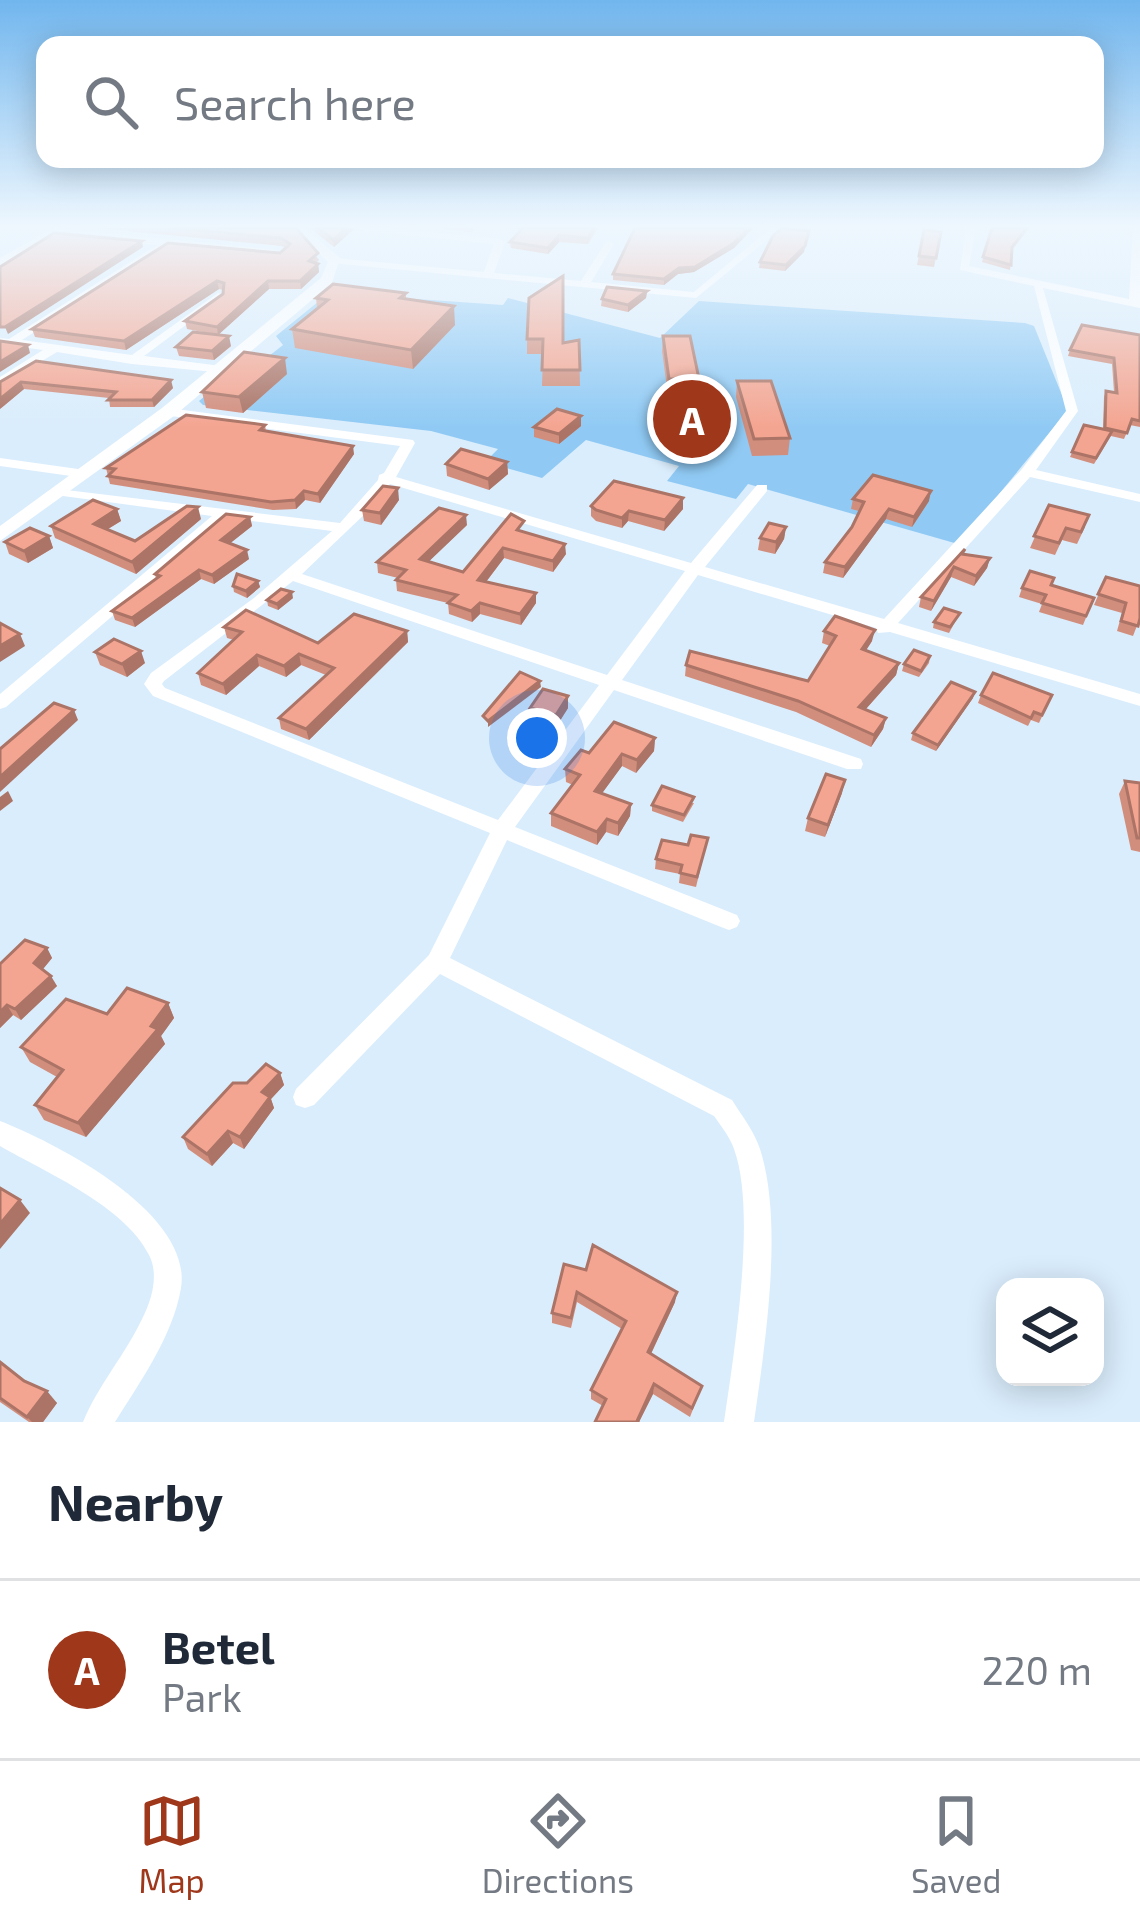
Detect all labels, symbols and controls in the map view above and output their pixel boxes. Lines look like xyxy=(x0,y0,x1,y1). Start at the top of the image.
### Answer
search box xyxy=(36,36,1104,168)
icon: search xyxy=(78,69,144,135)
text: Search here xyxy=(174,75,416,129)
pin: A xyxy=(653,374,731,464)
your location xyxy=(507,708,567,768)
map controls xyxy=(996,1278,1104,1386)
button: layers xyxy=(996,1278,1104,1386)
text: Nearby xyxy=(48,1470,223,1531)
text: Betel xyxy=(162,1619,275,1673)
text: A xyxy=(74,1646,100,1693)
text: 220 m xyxy=(982,1646,1092,1693)
text: Park xyxy=(162,1673,242,1720)
tab: Map xyxy=(139,1788,205,1900)
tab: Directions xyxy=(482,1788,634,1900)
tab: Saved xyxy=(911,1788,1001,1900)

